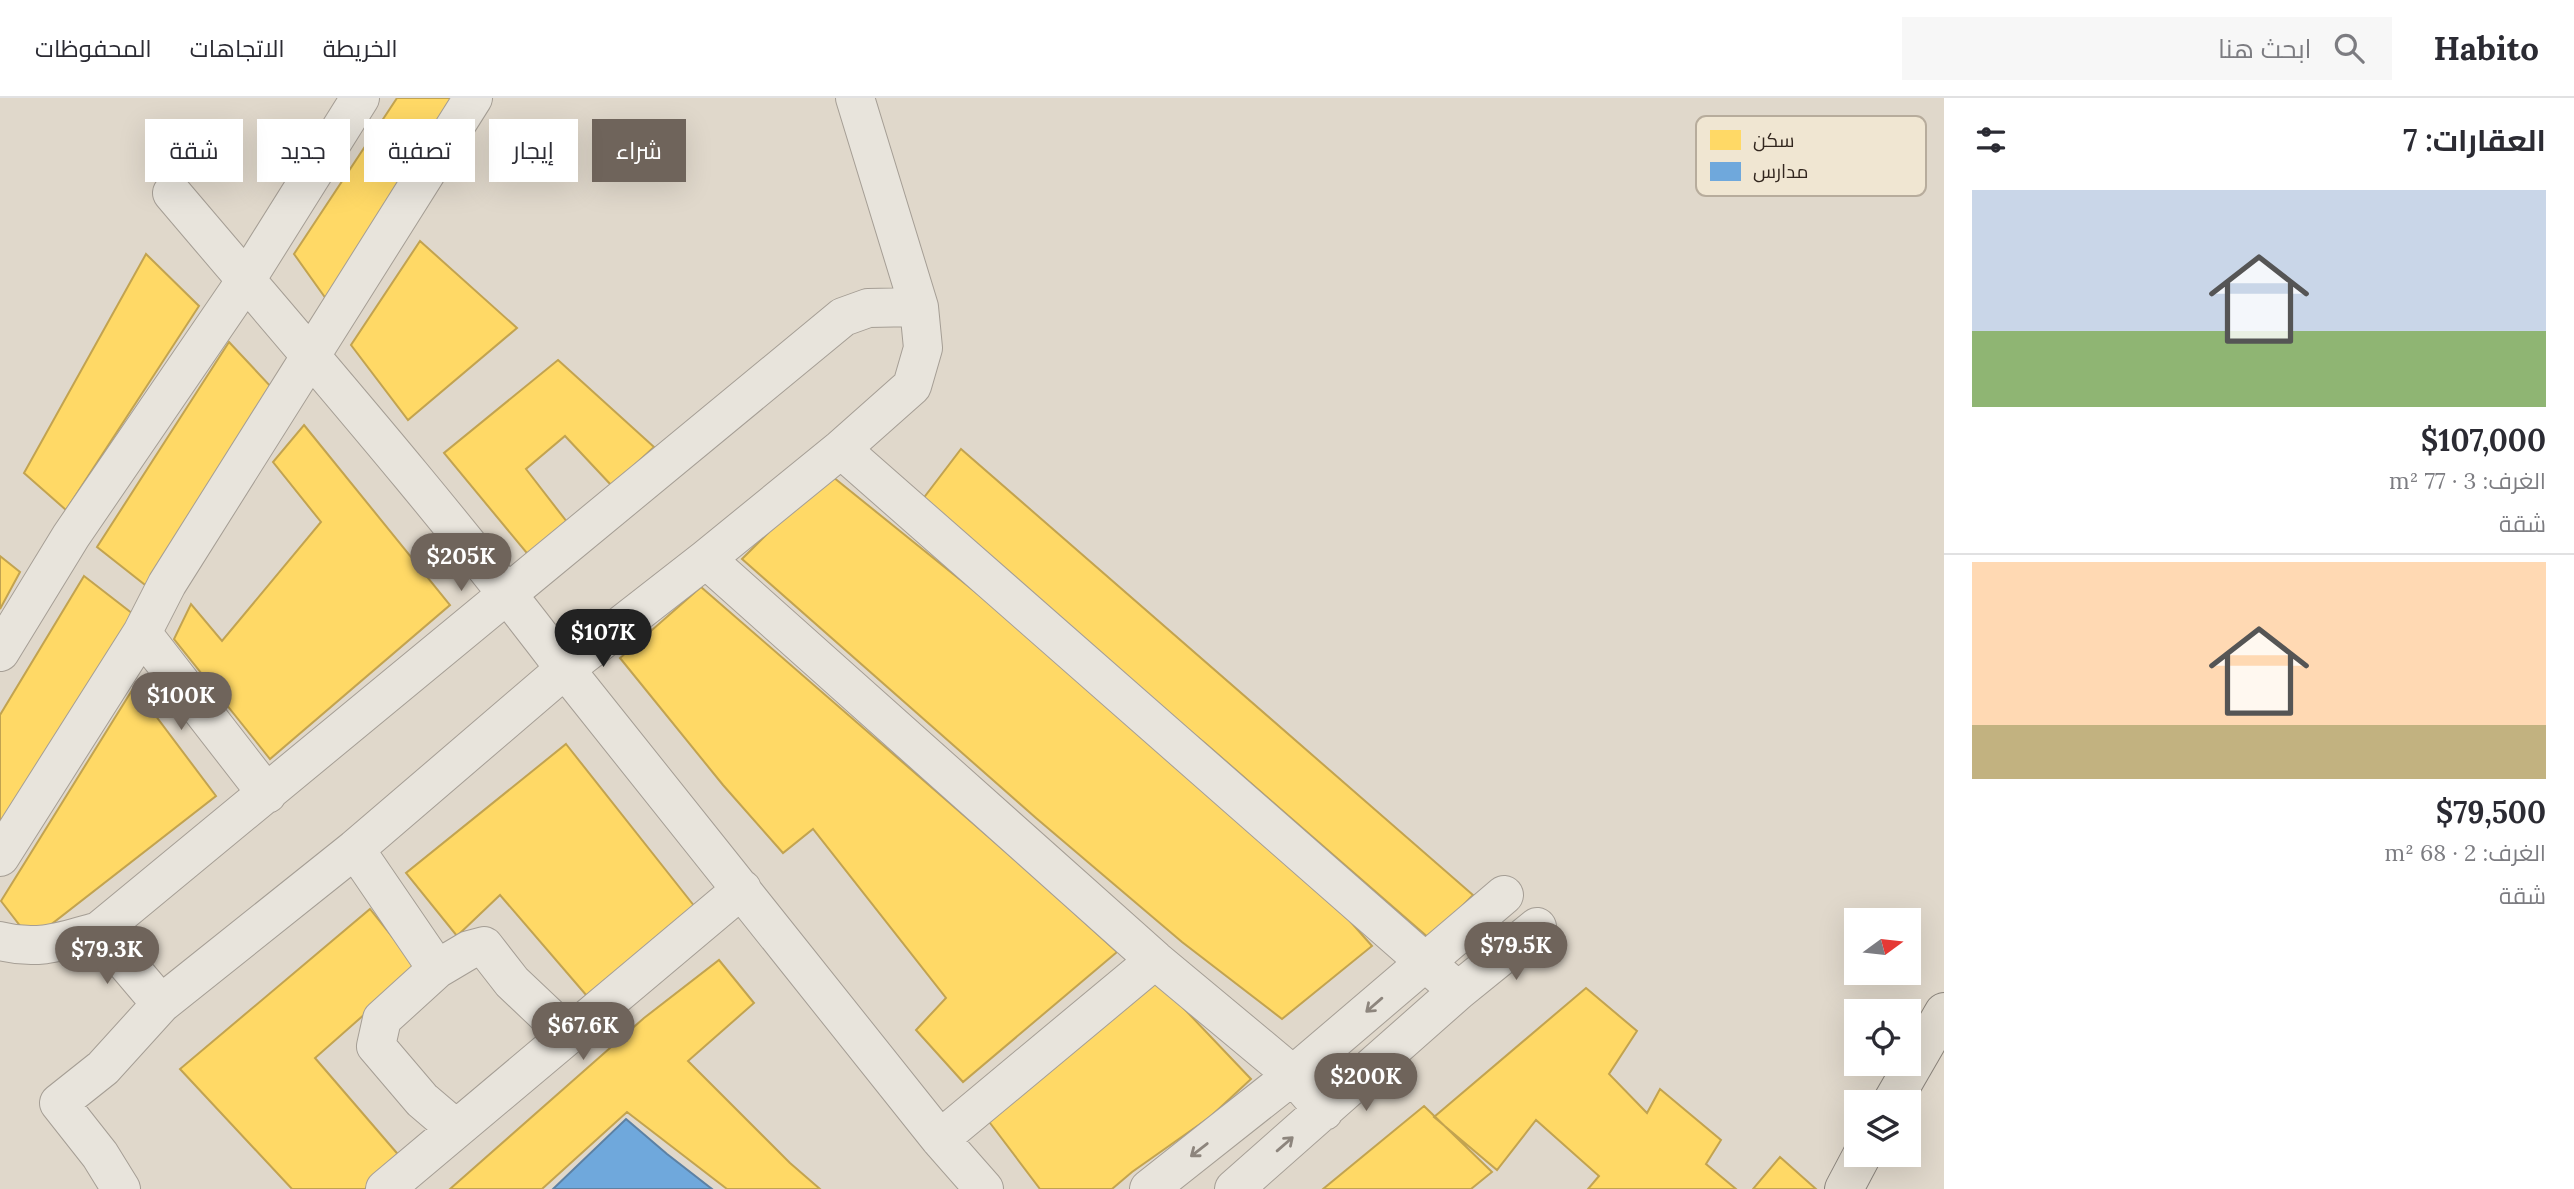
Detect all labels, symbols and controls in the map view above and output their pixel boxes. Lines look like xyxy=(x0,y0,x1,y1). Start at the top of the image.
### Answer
search box xyxy=(1902,17,2392,80)
text: Habito xyxy=(2434,27,2539,69)
icon: search xyxy=(2330,29,2368,67)
text: ابحث هنا xyxy=(2218,32,2312,65)
text: المحفوظات xyxy=(35,33,152,64)
text: الاتجاهات xyxy=(190,33,285,64)
text: الخريطة xyxy=(323,33,398,64)
legend xyxy=(1696,116,1926,196)
chip: شقة xyxy=(145,119,243,182)
chip: جديد xyxy=(257,119,350,182)
chip: تصفية xyxy=(364,119,475,182)
chip: إيجار xyxy=(489,119,578,182)
chip: شراء xyxy=(592,119,686,182)
icon: filters xyxy=(1972,121,2010,159)
text: العقارات: 7 xyxy=(2403,121,2546,159)
text: سكن xyxy=(1753,128,1795,152)
text: مدارس xyxy=(1753,159,1808,183)
icon: home xyxy=(2196,236,2322,362)
text: $107,000 xyxy=(2421,421,2546,459)
text: الغرف: 3 · 77 m² xyxy=(2389,466,2546,495)
text: شقة xyxy=(2499,509,2546,538)
pin: $205K xyxy=(412,533,510,593)
text: $205K xyxy=(426,541,496,570)
icon: home xyxy=(2196,608,2322,734)
pin: $107K xyxy=(554,610,652,669)
text: $107K xyxy=(571,617,635,646)
pin: $100K xyxy=(132,672,230,732)
text: $100K xyxy=(147,680,215,709)
text: $79,500 xyxy=(2436,793,2546,831)
text: الغرف: 2 · 68 m² xyxy=(2384,838,2546,867)
text: شقة xyxy=(2499,881,2546,910)
north arrow xyxy=(1844,908,1922,985)
map controls xyxy=(1844,908,1921,1167)
pin: $79.5K xyxy=(1459,922,1573,982)
pin: $79.3K xyxy=(50,926,164,986)
text: $79.5K xyxy=(1480,930,1552,959)
text: $79.3K xyxy=(71,934,143,963)
one-way arrow xyxy=(1365,997,1383,1013)
button: locate xyxy=(1844,999,1921,1076)
pin: $67.6K xyxy=(526,1002,640,1062)
text: $67.6K xyxy=(547,1010,619,1039)
pin: $200K xyxy=(1317,1054,1415,1113)
text: $200K xyxy=(1330,1061,1402,1090)
button: layers xyxy=(1844,1090,1921,1167)
one-way arrow xyxy=(1276,1136,1294,1152)
one-way arrow xyxy=(1190,1142,1208,1157)

